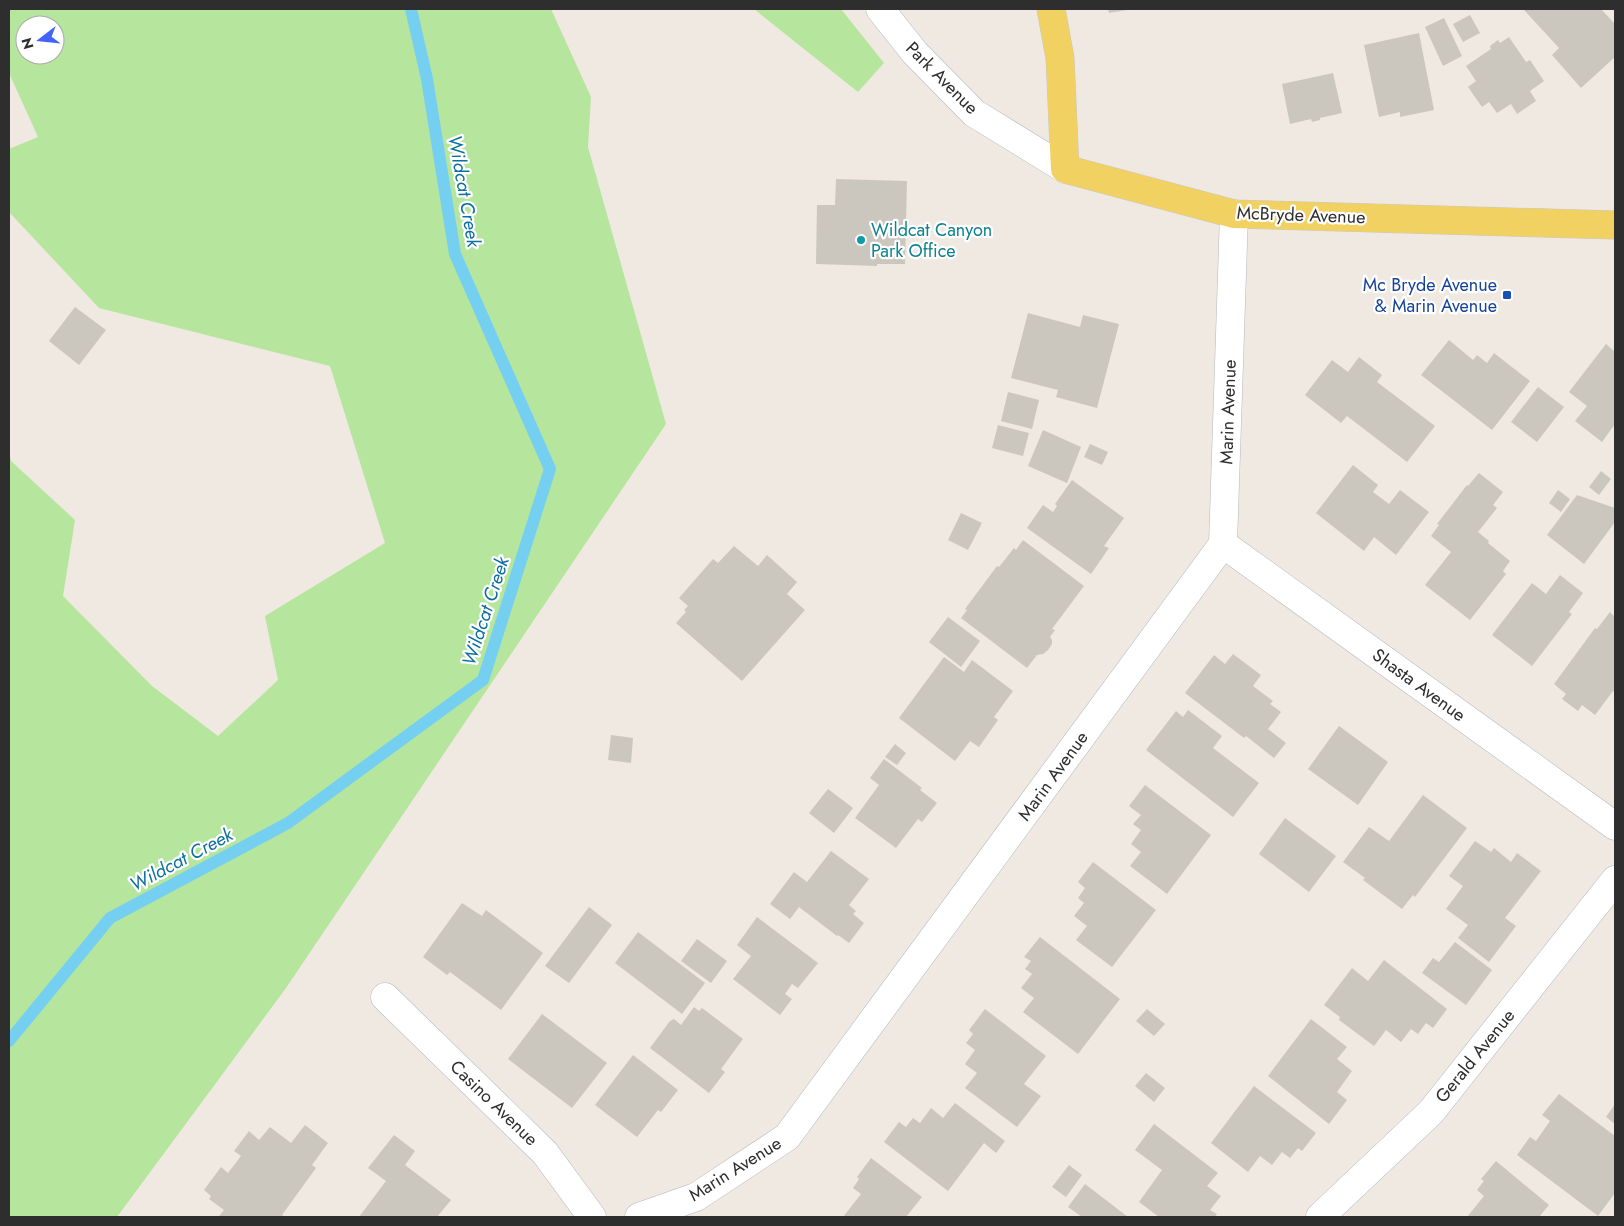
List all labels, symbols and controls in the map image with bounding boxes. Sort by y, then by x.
north arrow [15,15,65,65]
text: N [16,35,39,52]
street label: Park Avenue [900,36,984,120]
water label: Wildcat Creek [441,133,488,250]
street label: McBryde Avenue [1236,200,1366,230]
place label: Wildcat Canyon Park Office [871,217,992,264]
marker: Wildcat Canyon Park Office [855,234,867,246]
place label: Mc Bryde Avenue & Marin Avenue [1363,272,1497,319]
marker: Mc Bryde Avenue & Marin Avenue [1501,289,1513,301]
street label: Marin Avenue [1213,359,1243,465]
water label: Wildcat Creek [455,552,516,669]
street label: Shasta Avenue [1367,642,1471,728]
street label: Marin Avenue [1012,726,1094,826]
water label: Wildcat Creek [125,821,238,898]
street label: Gerald Avenue [1429,1004,1521,1108]
street label: Casino Avenue [444,1054,544,1152]
street label: Marin Avenue [684,1130,786,1208]

